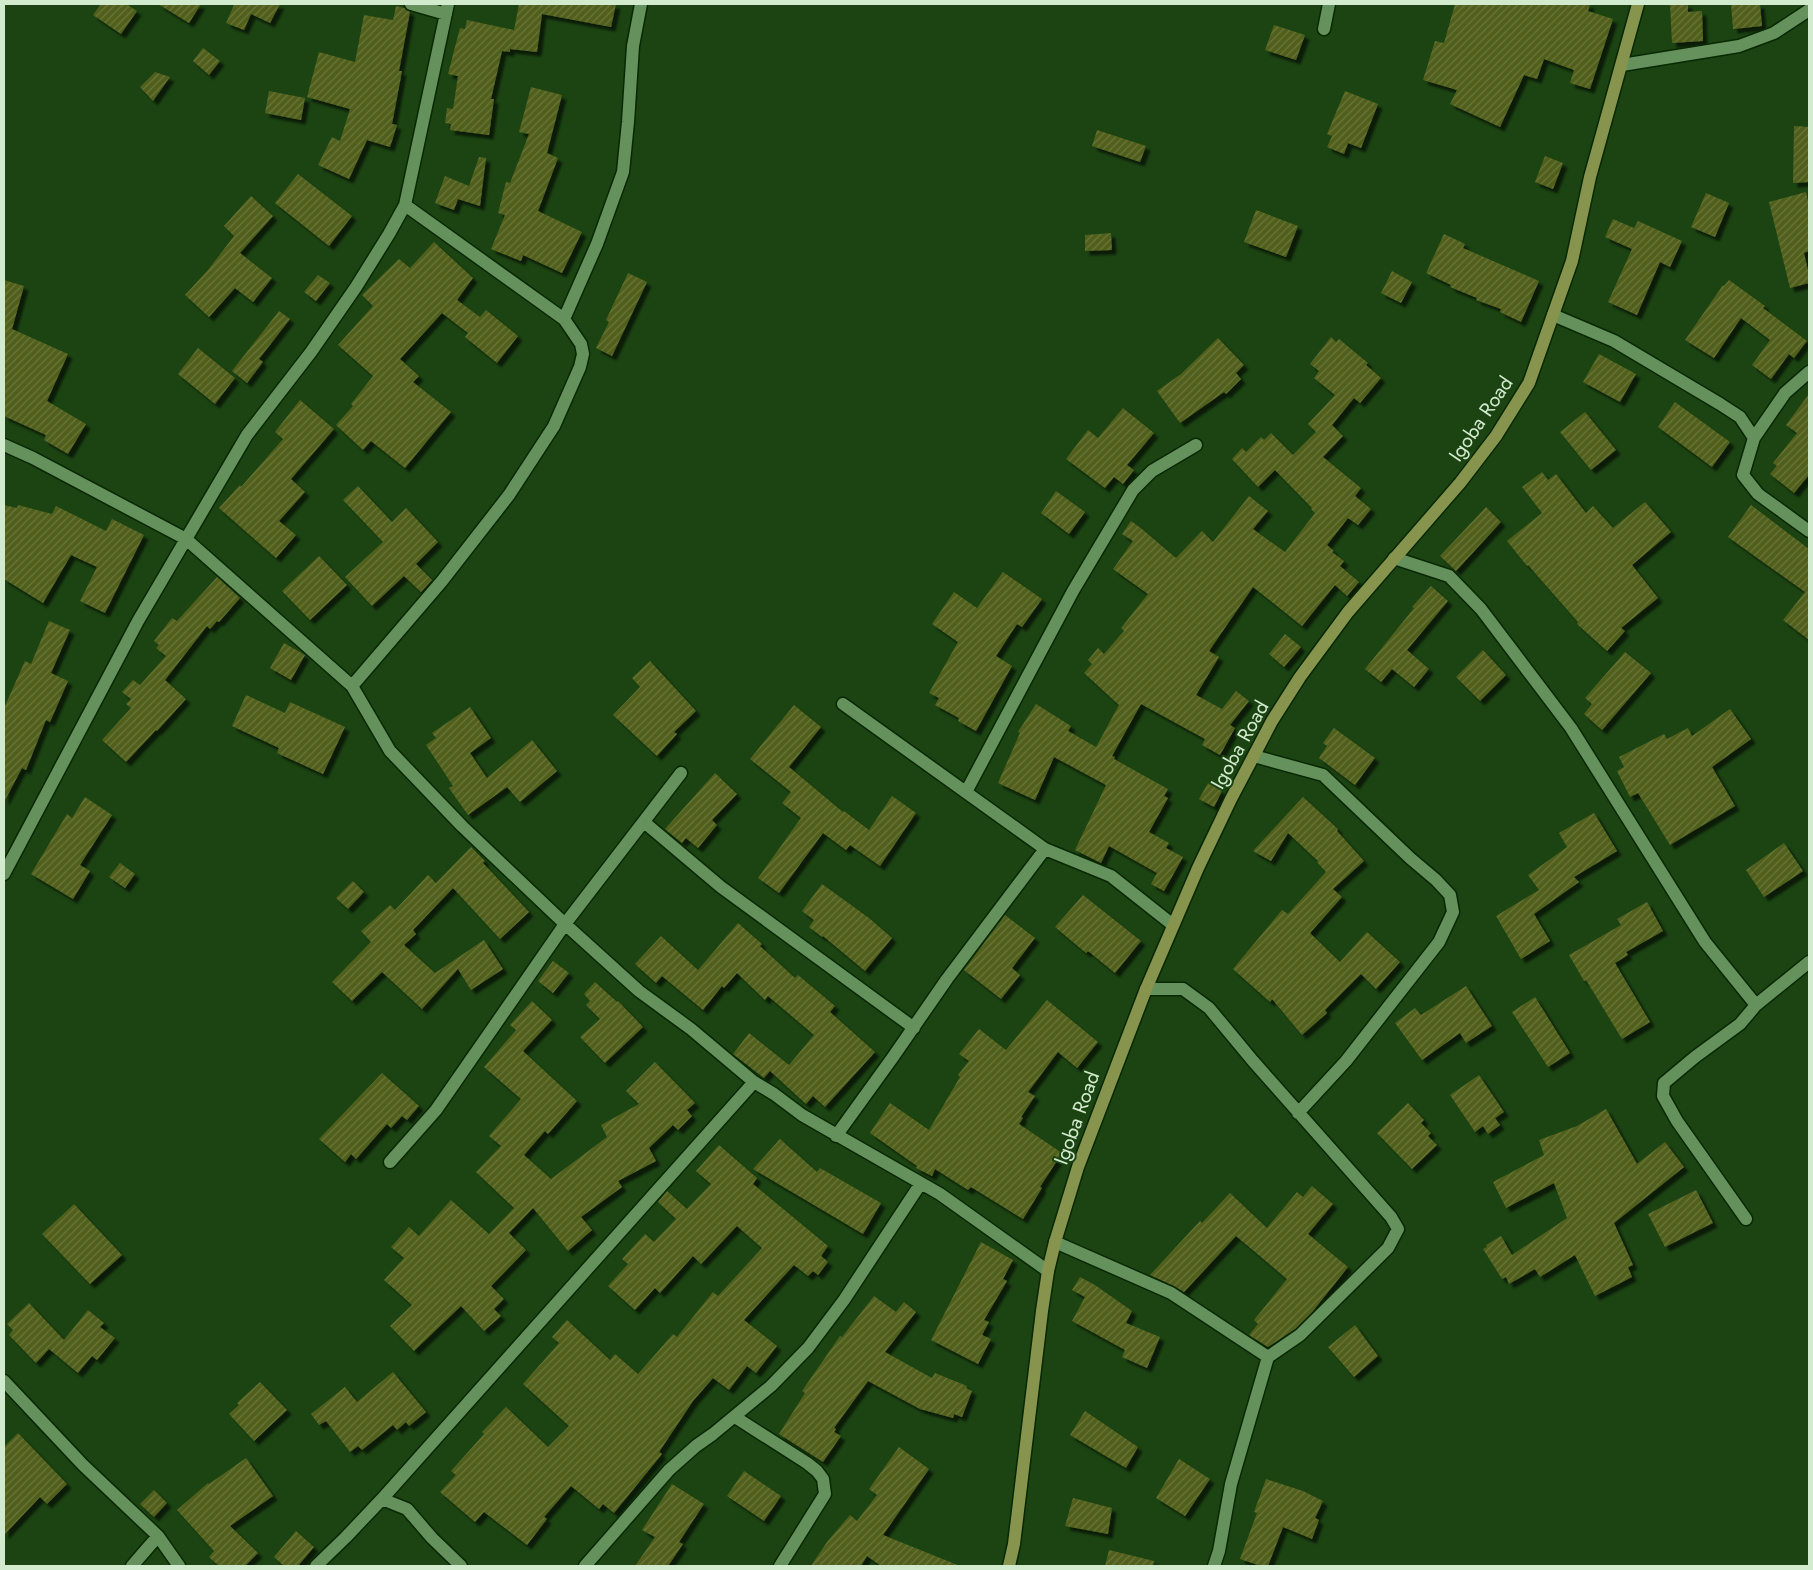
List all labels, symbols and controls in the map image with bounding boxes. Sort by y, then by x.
street label: Igoba Road [1442,371,1520,467]
street label: Igoba Road [1204,695,1276,795]
street label: Igoba Road [1047,1067,1107,1169]

